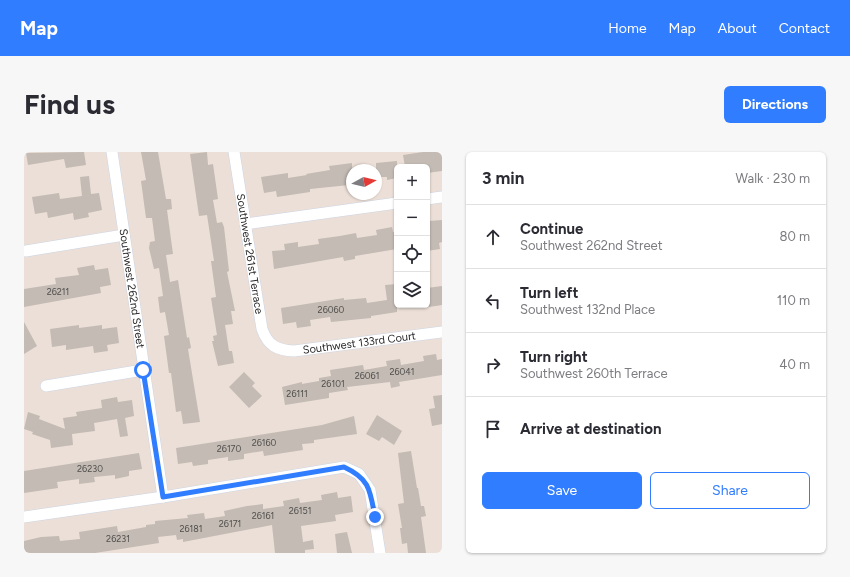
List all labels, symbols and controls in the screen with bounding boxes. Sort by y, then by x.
text: Map [20,17,58,40]
text: Home [608,20,647,37]
text: Map [669,20,696,37]
text: About [718,20,757,37]
text: Contact [779,20,830,37]
button: Directions [724,86,826,123]
text: Find us [24,87,115,121]
north arrow [346,164,382,200]
map controls [394,164,430,308]
button: + [394,164,430,200]
text: 3 min [482,168,524,188]
text: Walk · 230 m [736,171,810,186]
street label: Southwest 261st Terrace [234,193,266,315]
button: − [394,200,430,236]
text: Continue [520,220,583,238]
icon: ahead [482,226,504,248]
street label: Southwest 262nd Street [116,228,147,349]
text: 80 m [779,229,810,244]
button: locate [394,236,430,272]
text: Southwest 262nd Street [520,238,663,253]
button: layers [394,272,430,308]
text: Turn left [520,284,578,302]
house number: 26211 [47,286,69,297]
icon: left [482,290,504,312]
text: 110 m [777,293,810,308]
text: Southwest 132nd Place [520,302,655,317]
house number: 26060 [318,304,345,315]
street label: Southwest 133rd Court [302,329,417,357]
text: Turn right [520,348,588,366]
icon: right [482,354,504,376]
text: 40 m [779,357,810,372]
route start [134,361,152,379]
house number: 26041 [389,366,415,377]
text: Southwest 260th Terrace [520,366,668,381]
house number: 26061 [355,370,379,381]
house number: 26101 [321,378,345,389]
house number: 26111 [286,388,308,399]
icon: arrive [482,418,504,440]
text: Arrive at destination [520,420,661,438]
house number: 26160 [252,437,277,448]
house number: 26170 [217,443,241,454]
house number: 26230 [77,463,103,474]
button: Save [482,472,642,509]
button: Share [650,472,810,509]
house number: 26151 [289,505,311,516]
route end [366,508,384,526]
house number: 26161 [252,510,274,521]
house number: 26171 [219,518,241,529]
house number: 26181 [179,523,203,534]
house number: 26231 [106,533,130,544]

